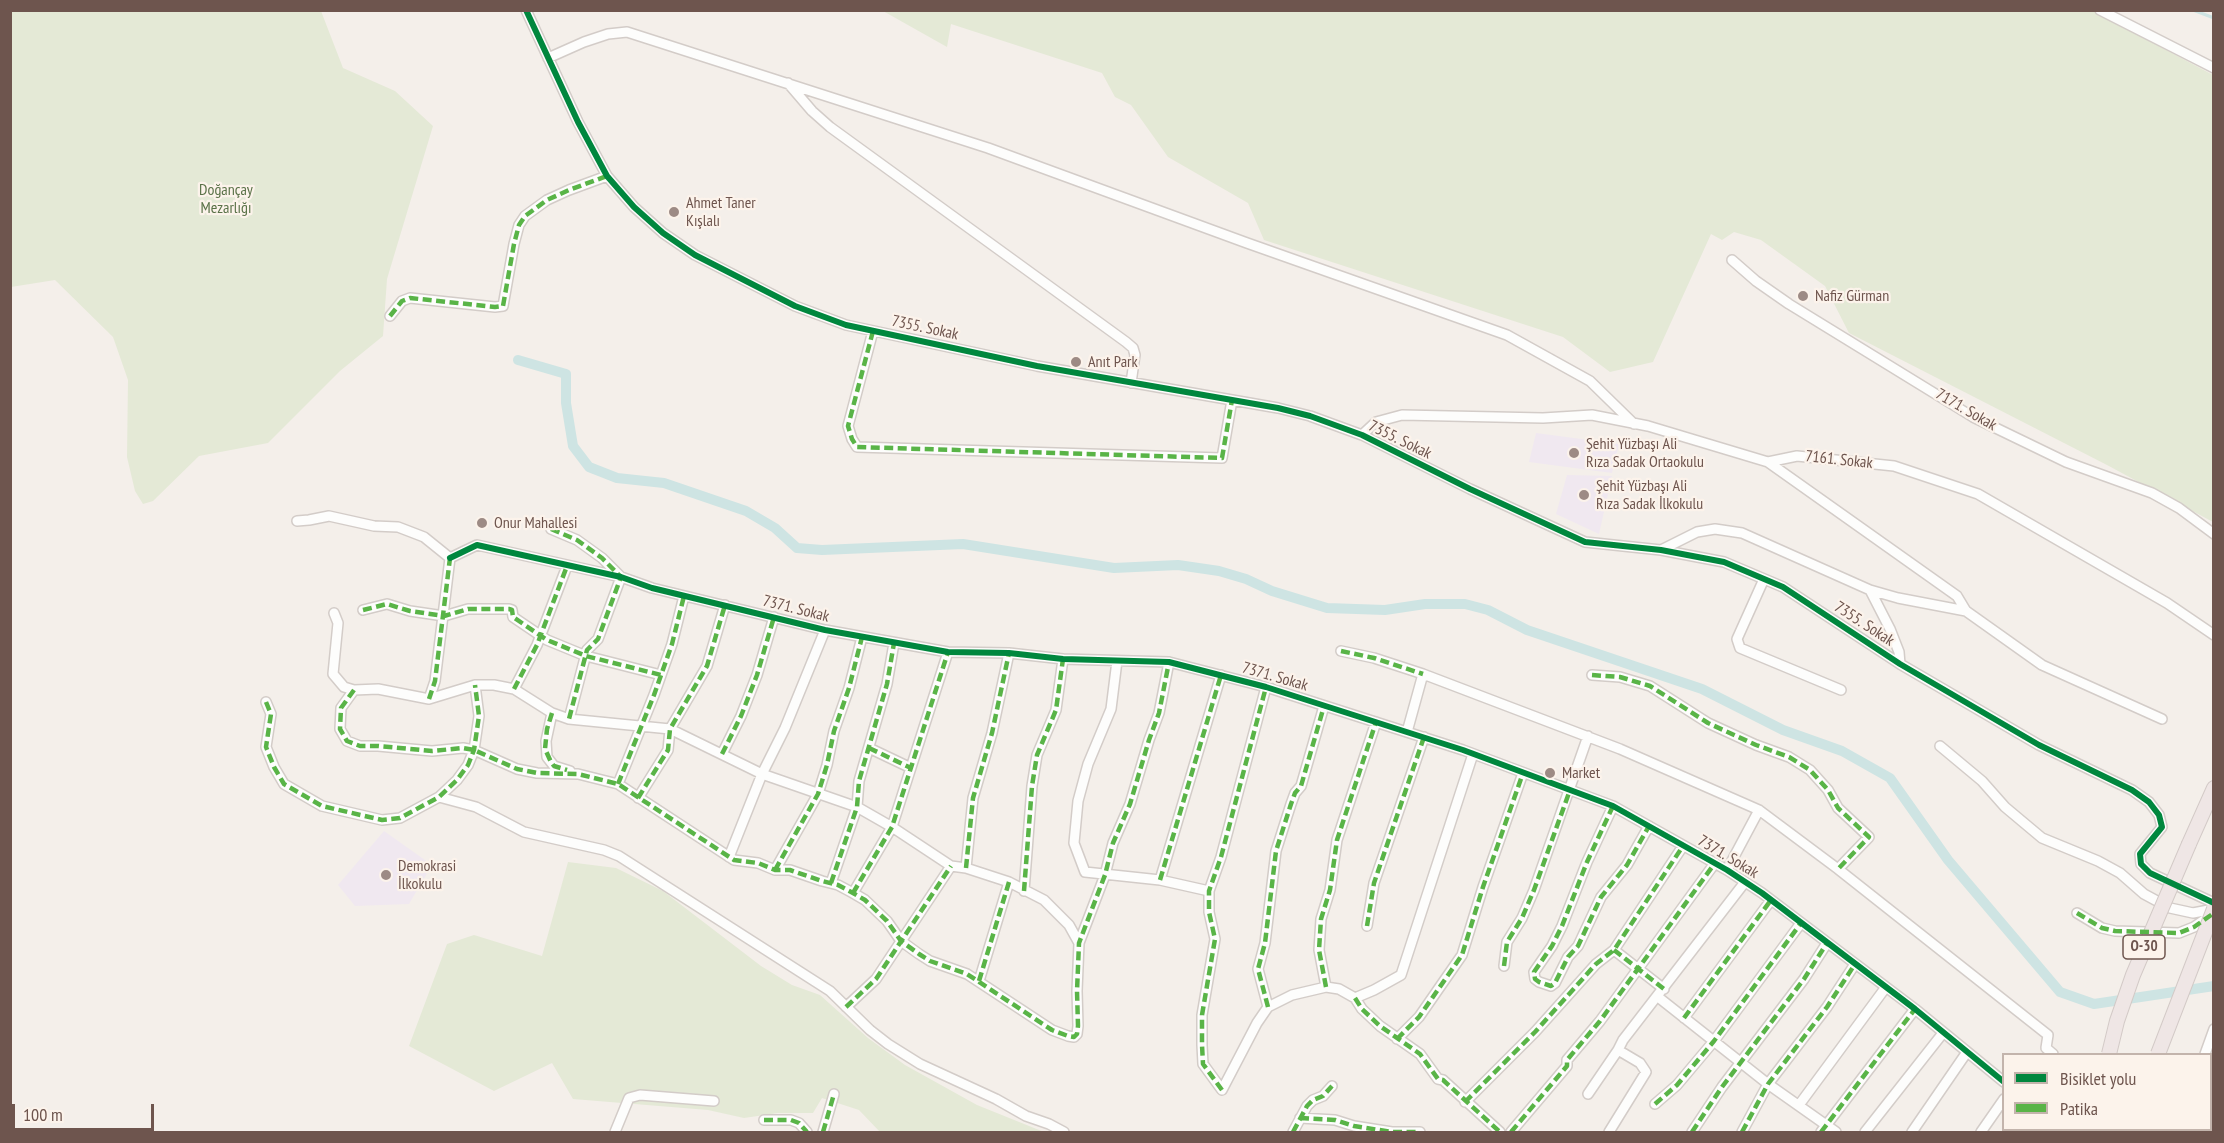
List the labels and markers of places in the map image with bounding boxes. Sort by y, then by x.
place label: Ahmet Taner Kışlalı [686,193,756,231]
marker: Ahmet Taner Kışlalı [667,205,681,219]
place label: Nafiz Gürman [1815,286,1889,306]
marker: Nafiz Gürman [1796,289,1810,303]
place label: Anıt Park [1088,352,1138,372]
marker: Anıt Park [1069,355,1083,369]
place label: Şehit Yüzbaşı Ali Rıza Sadak Ortaokulu [1586,434,1704,472]
marker: Şehit Yüzbaşı Ali Rıza Sadak Ortaokulu [1567,446,1581,460]
place label: Şehit Yüzbaşı Ali Rıza Sadak İlkokulu [1596,476,1703,514]
marker: Şehit Yüzbaşı Ali Rıza Sadak İlkokulu [1577,488,1591,502]
place label: Onur Mahallesi [494,513,578,533]
marker: Onur Mahallesi [475,516,489,530]
place label: Market [1562,763,1600,783]
marker: Market [1543,766,1557,780]
place label: Demokrasi İlkokulu [398,856,456,894]
marker: Demokrasi İlkokulu [379,868,393,882]

